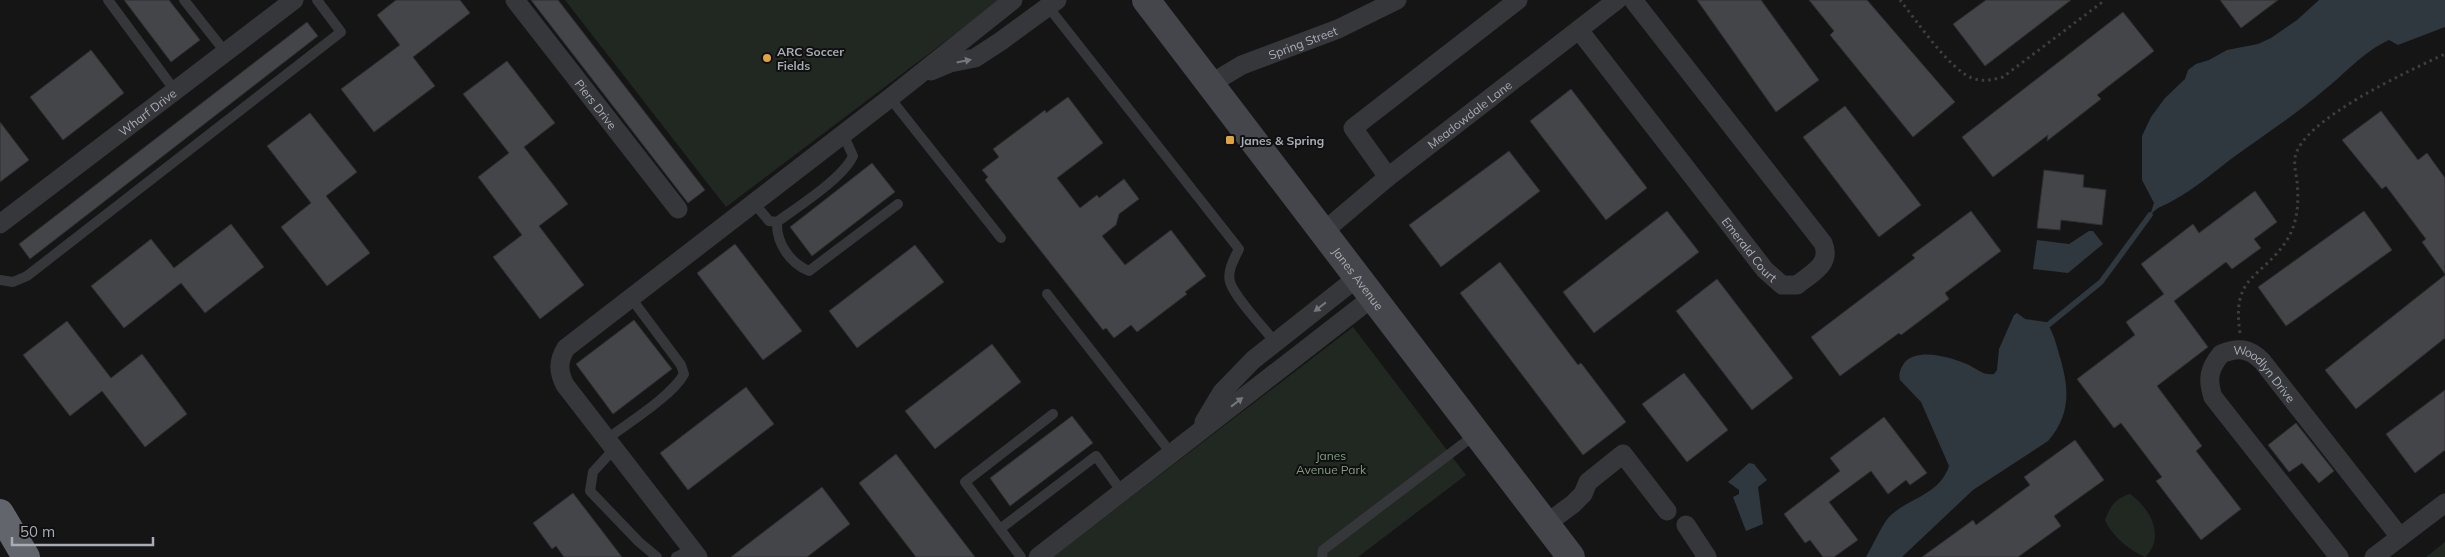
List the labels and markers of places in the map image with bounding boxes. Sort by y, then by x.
place label: ARC Soccer Fields [777,44,844,73]
marker: ARC Soccer Fields [761,52,773,64]
place label: Janes & Spring [1240,133,1324,148]
marker: Janes & Spring [1224,134,1236,146]

